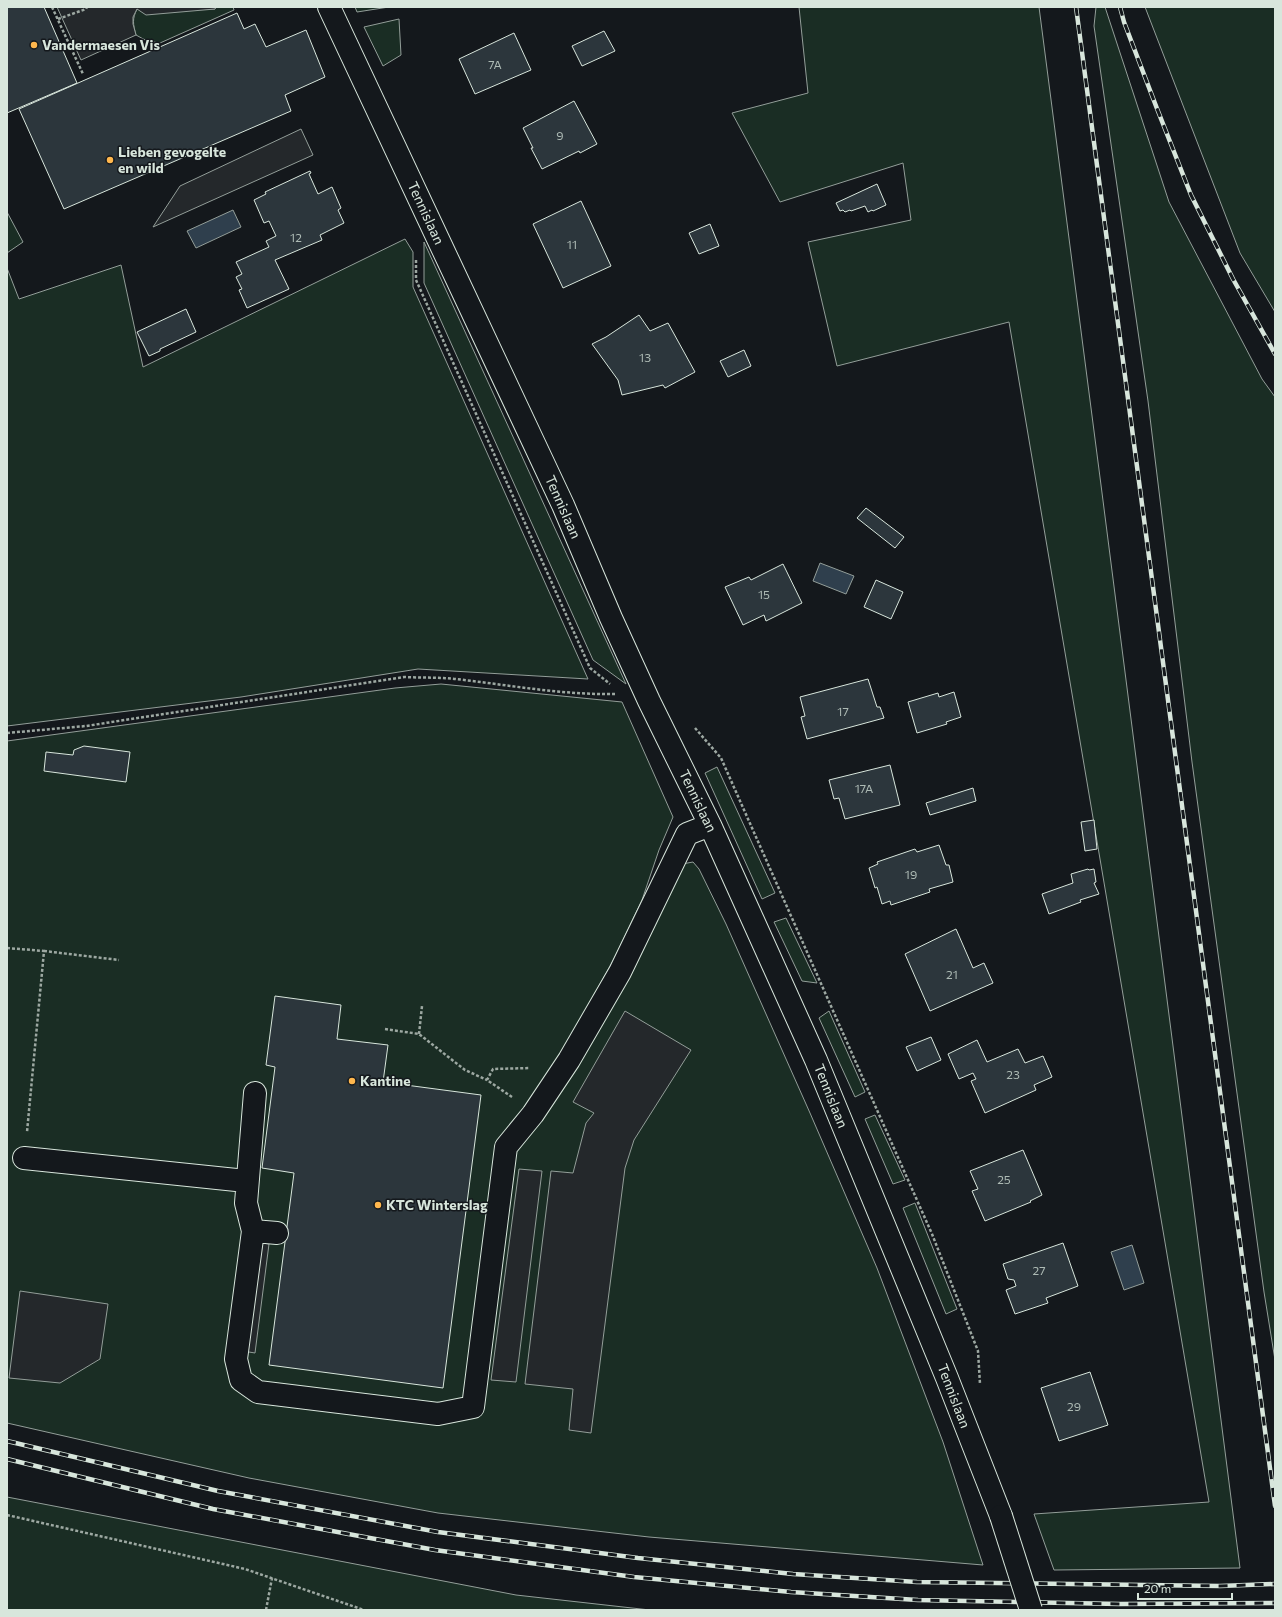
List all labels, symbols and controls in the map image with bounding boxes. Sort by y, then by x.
place label: Vandermaesen Vis [42,36,160,53]
marker: Vandermaesen Vis [29,40,39,50]
house number: 7A [488,57,502,71]
house number: 9 [556,128,564,142]
place label: Lieben gevogelte en wild [118,143,226,176]
marker: Lieben gevogelte en wild [105,155,115,165]
street label: Tennislaan [404,179,448,247]
house number: 12 [290,230,302,244]
house number: 11 [567,237,577,251]
house number: 13 [639,350,651,364]
street label: Tennislaan [542,473,585,541]
house number: 15 [758,587,770,601]
house number: 17 [837,704,849,718]
street label: Tennislaan [676,767,721,835]
house number: 17A [855,781,873,795]
house number: 19 [905,867,917,881]
house number: 21 [946,967,958,981]
street label: Tennislaan [811,1061,852,1130]
house number: 23 [1006,1067,1020,1081]
place label: Kantine [360,1072,411,1089]
marker: Kantine [347,1076,357,1086]
house number: 25 [997,1172,1011,1186]
place label: KTC Winterslag [386,1196,488,1213]
marker: KTC Winterslag [373,1200,383,1210]
house number: 27 [1033,1263,1045,1277]
street label: Tennislaan [934,1361,974,1430]
house number: 29 [1067,1399,1081,1413]
scale bar [1138,1575,1232,1601]
text: 20 m [1144,1581,1171,1595]

